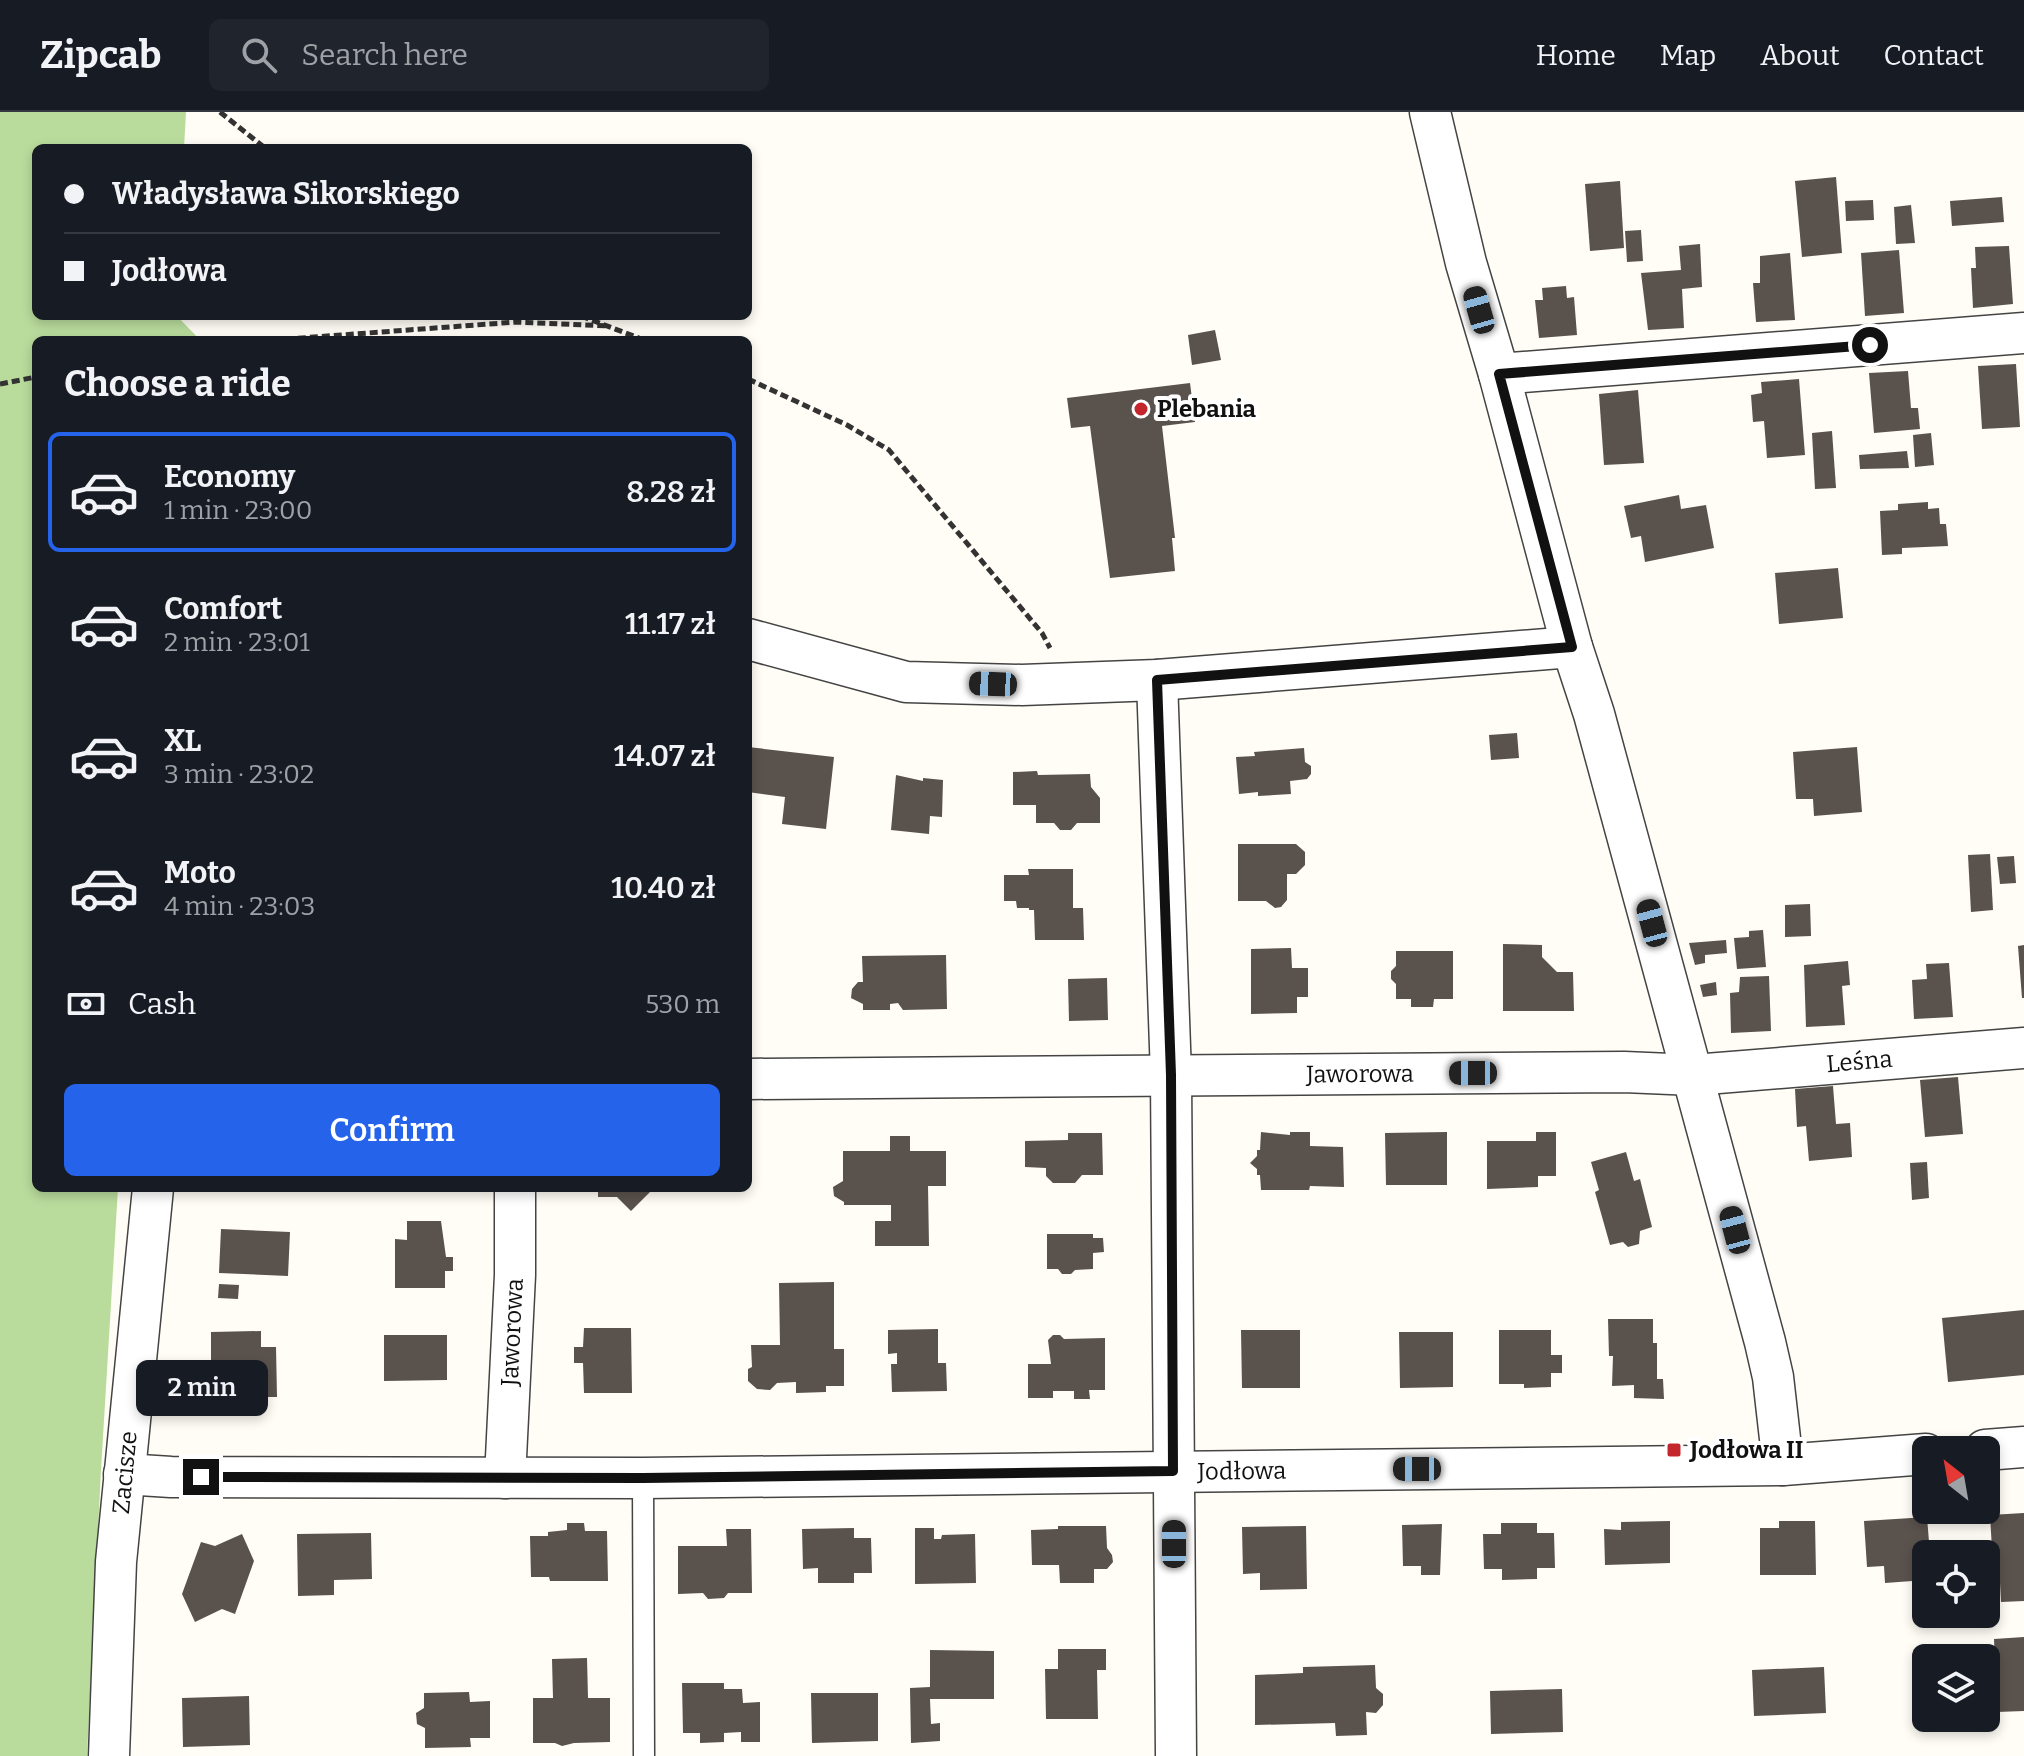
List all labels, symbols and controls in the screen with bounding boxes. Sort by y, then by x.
search box [209,19,769,91]
text: Zipcab [40,32,161,78]
icon: search [237,33,281,77]
text: Search here [301,37,468,73]
text: Home [1536,39,1616,72]
text: Map [1660,39,1716,72]
text: About [1760,39,1840,72]
text: Contact [1884,39,1984,72]
text: Władysława Sikorskiego [112,176,460,212]
text: Jodłowa [112,253,227,289]
car [1461,284,1497,336]
route start [1852,327,1888,363]
text: Choose a ride [64,362,291,406]
place label: Plebania [1157,395,1257,423]
marker: Plebania [1132,400,1150,418]
icon: car [68,456,140,528]
text: Economy [164,459,295,495]
text: 8.28 zł [626,474,716,510]
text: 1 min · 23:00 [164,495,312,526]
icon: car [68,588,140,660]
text: Comfort [164,591,282,627]
text: 11.17 zł [625,606,716,642]
text: 2 min · 23:01 [164,627,310,658]
car [969,671,1017,697]
icon: car [68,720,140,792]
text: XL [164,723,201,759]
text: 14.07 zł [614,738,716,774]
text: 3 min · 23:02 [164,759,314,790]
icon: car [68,852,140,924]
text: Moto [164,855,236,891]
text: 10.40 zł [611,870,716,906]
text: 4 min · 23:03 [164,891,315,922]
car [1634,897,1670,949]
icon: cash [64,982,108,1026]
text: Cash [128,986,196,1022]
text: 530 m [645,989,720,1020]
street label: Leśna [1825,1045,1893,1078]
street label: Jaworowa [1305,1060,1414,1089]
car [1449,1061,1497,1085]
button: Confirm [64,1084,720,1176]
car [1717,1204,1753,1256]
street label: Jaworowa [495,1278,529,1388]
callout: 2 min [135,1361,267,1417]
text: 2 min [168,1372,236,1403]
street label: Zacisze [107,1430,143,1515]
place label: Jodłowa II [1688,1436,1803,1464]
north arrow [1912,1436,2000,1524]
map controls [1912,1436,2000,1732]
marker: Jodłowa II [1665,1441,1683,1459]
street label: Jodłowa [1196,1457,1286,1486]
car [1393,1457,1441,1481]
route end [183,1459,219,1495]
car [1162,1520,1186,1568]
button: locate [1912,1540,2000,1628]
button: layers [1912,1644,2000,1732]

